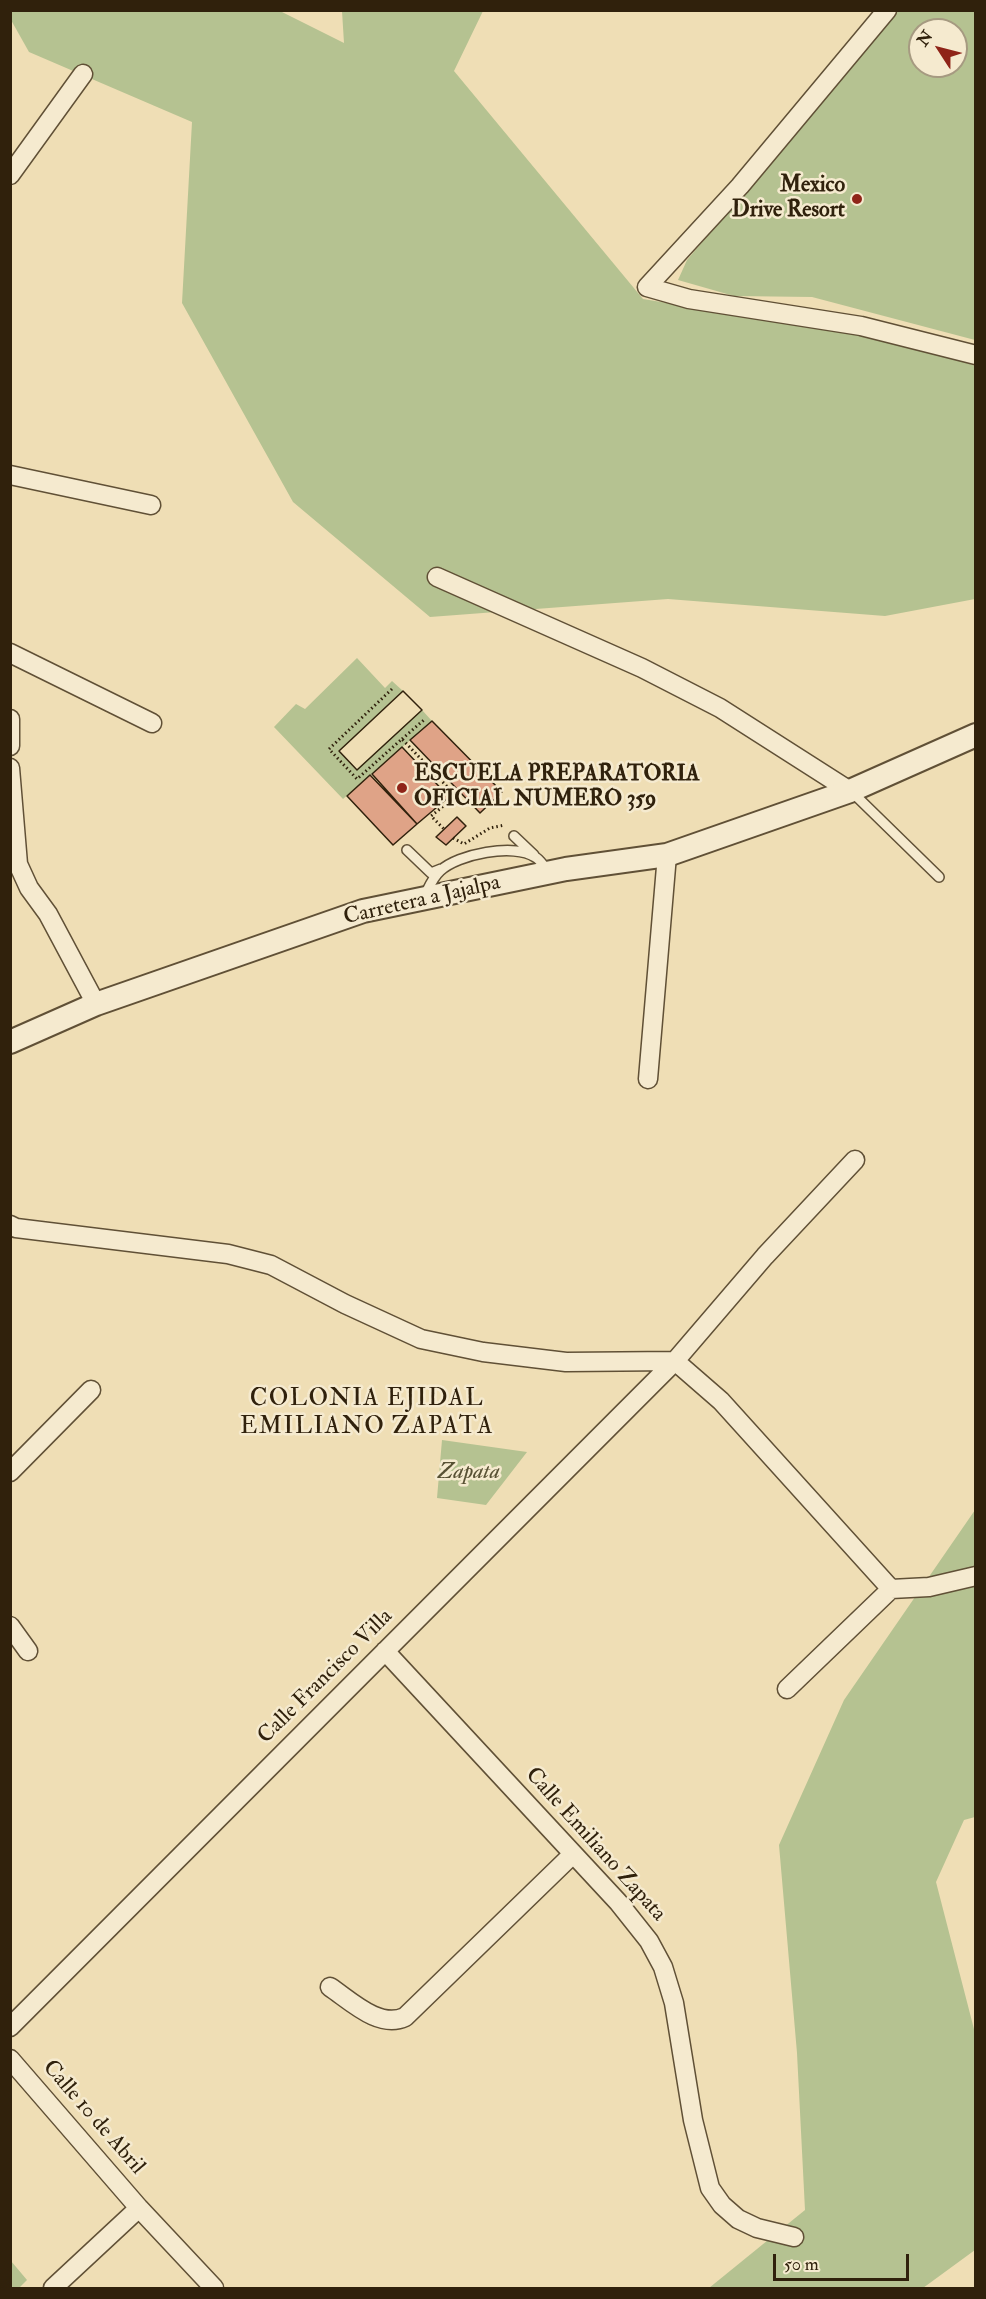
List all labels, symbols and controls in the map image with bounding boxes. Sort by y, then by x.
north arrow [908,18,968,78]
text: N [913,27,937,50]
place label: Mexico Drive Resort [732,173,845,224]
marker: Mexico Drive Resort [850,192,864,206]
place label: ESCUELA PREPARATORIA OFICIAL NUMERO 359 [414,762,700,813]
marker: ESCUELA PREPARATORIA OFICIAL NUMERO 359 [395,781,409,795]
street label: Carretera a Jajalpa [341,870,503,932]
district label: COLONIA EJIDAL EMILIANO ZAPATA [240,1386,494,1442]
park label: Zapata [438,1460,500,1486]
street label: Calle Francisco Villa [253,1604,399,1750]
street label: Calle Emiliano Zapata [519,1763,671,1927]
street label: Calle 10 de Abril [36,2055,150,2181]
scale bar [776,2242,912,2280]
text: 50 m [784,2253,819,2276]

